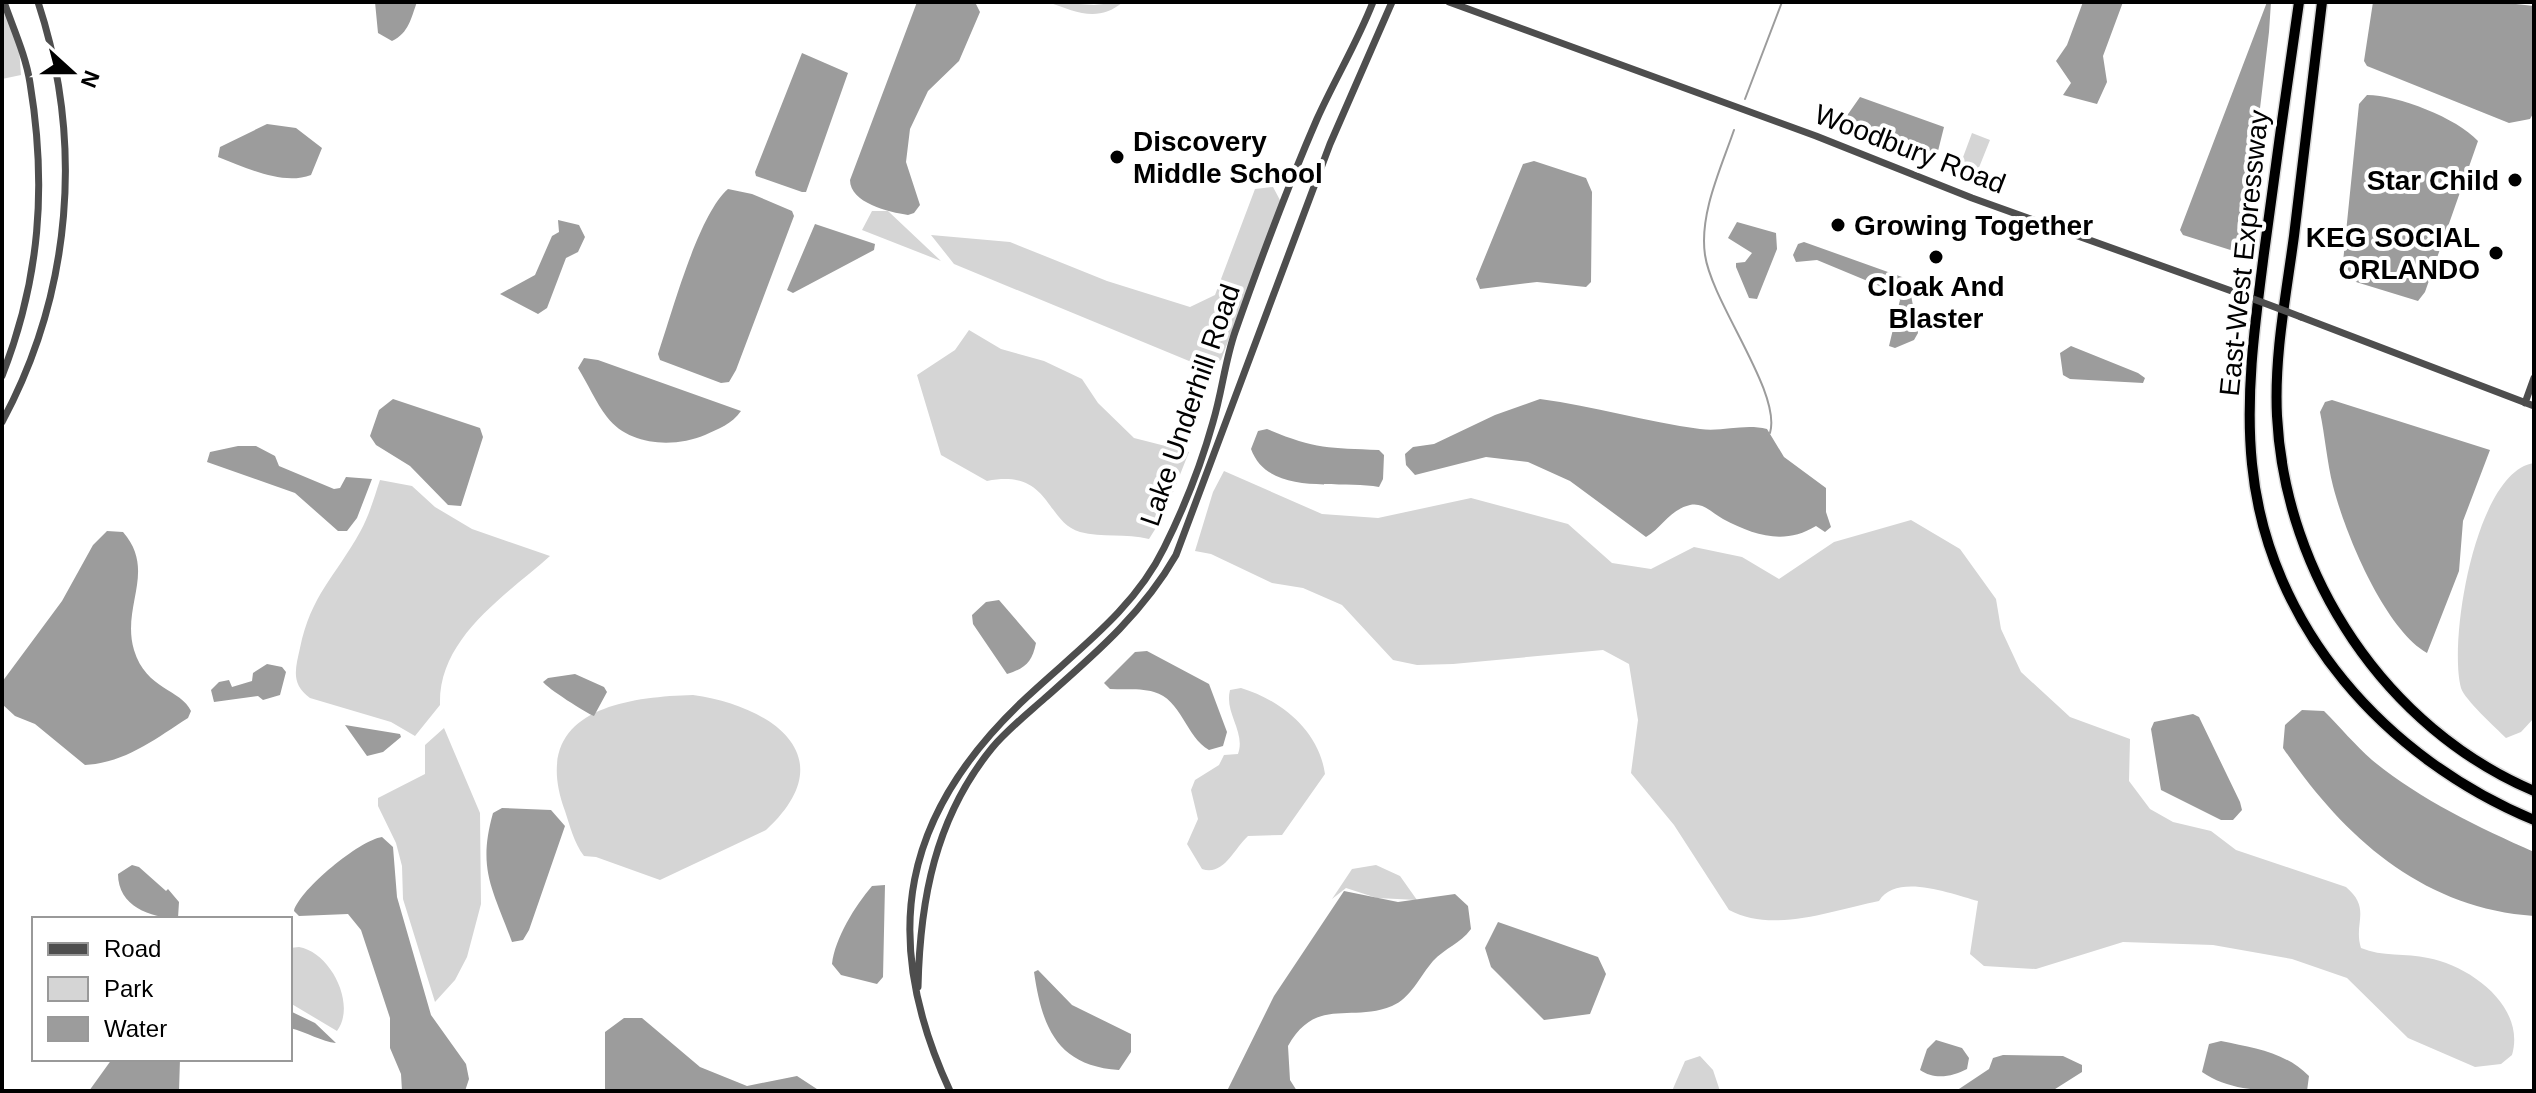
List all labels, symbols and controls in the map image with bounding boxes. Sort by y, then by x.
north arrow [32,32,112,112]
text: N [76,67,105,91]
street label: Woodbury Road [1810,98,2010,200]
street label: East-West Expressway [2214,108,2274,398]
place label: Discovery Middle School [1133,126,1323,189]
marker: Discovery Middle School [1108,148,1126,166]
place label: Star Child [2367,165,2499,196]
marker: Star Child [2506,171,2524,189]
place label: Growing Together [1854,210,2093,241]
marker: Growing Together [1829,216,1847,234]
place label: KEG SOCIAL ORLANDO [2306,222,2480,285]
marker: KEG SOCIAL ORLANDO [2487,244,2505,262]
marker: Cloak And Blaster [1927,248,1945,266]
place label: Cloak And Blaster [1867,271,2005,334]
street label: Lake Underhill Road [1134,280,1246,530]
legend [32,917,292,1061]
text: Road [104,935,161,962]
text: Park [104,975,154,1002]
text: Water [104,1015,167,1042]

